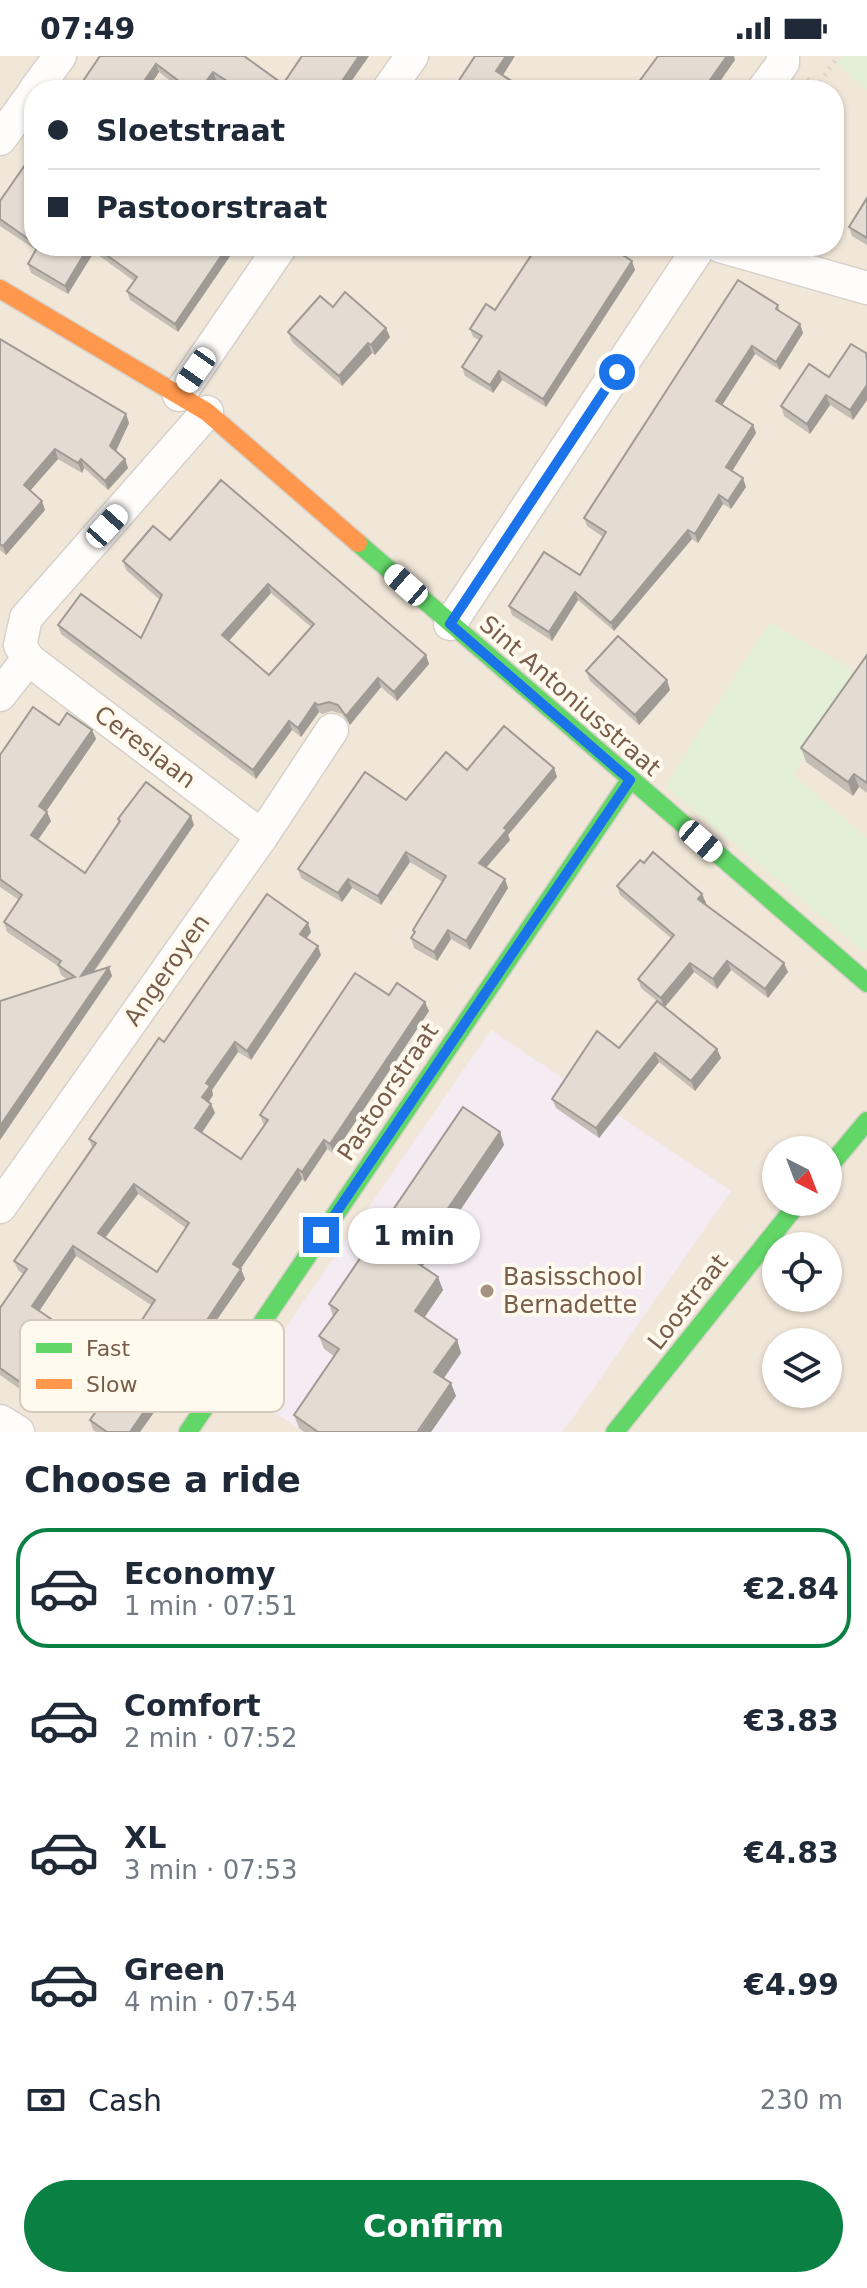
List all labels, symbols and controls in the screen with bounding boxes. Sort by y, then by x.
text: 07:49 [40,11,136,46]
text: Sloetstraat [96,113,285,148]
text: Pastoorstraat [96,190,327,225]
car [172,343,220,397]
route start [599,354,635,390]
car [82,500,132,552]
car [380,560,432,610]
street label: Sint Antoniusstraat [474,610,666,782]
street label: Cereslaan [89,700,201,794]
car [675,816,727,866]
street label: Angeroyen [118,909,216,1031]
street label: Pastoorstraat [332,1018,444,1166]
north arrow [762,1136,842,1216]
map controls [762,1136,842,1408]
callout: 1 min [349,1207,481,1263]
route end [303,1217,339,1253]
text: 1 min [373,1221,455,1251]
button: locate [762,1232,842,1312]
street label: Loostraat [642,1249,734,1355]
place label: Basisschool Bernadette [503,1263,643,1319]
marker: Basisschool Bernadette [478,1282,496,1300]
legend [20,1320,284,1412]
button: layers [762,1328,842,1408]
text: Fast [86,1336,131,1361]
text: Slow [86,1372,138,1397]
text: Choose a ride [24,1459,301,1500]
icon: car [28,1552,100,1624]
text: Economy [124,1556,276,1591]
text: €2.84 [744,1571,839,1606]
text: 1 min · 07:51 [124,1591,298,1621]
icon: car [28,1684,100,1756]
text: Comfort [124,1688,261,1723]
text: €3.83 [744,1703,839,1738]
text: 2 min · 07:52 [124,1723,298,1753]
icon: car [28,1816,100,1888]
text: XL [124,1820,166,1855]
text: €4.83 [744,1835,839,1870]
text: 3 min · 07:53 [124,1855,298,1885]
icon: car [28,1948,100,2020]
text: Green [124,1952,225,1987]
text: €4.99 [744,1967,839,2002]
text: 4 min · 07:54 [124,1987,298,2017]
icon: cash [24,2078,68,2122]
text: Cash [88,2083,162,2118]
text: 230 m [760,2085,843,2115]
button: Confirm [24,2180,843,2272]

